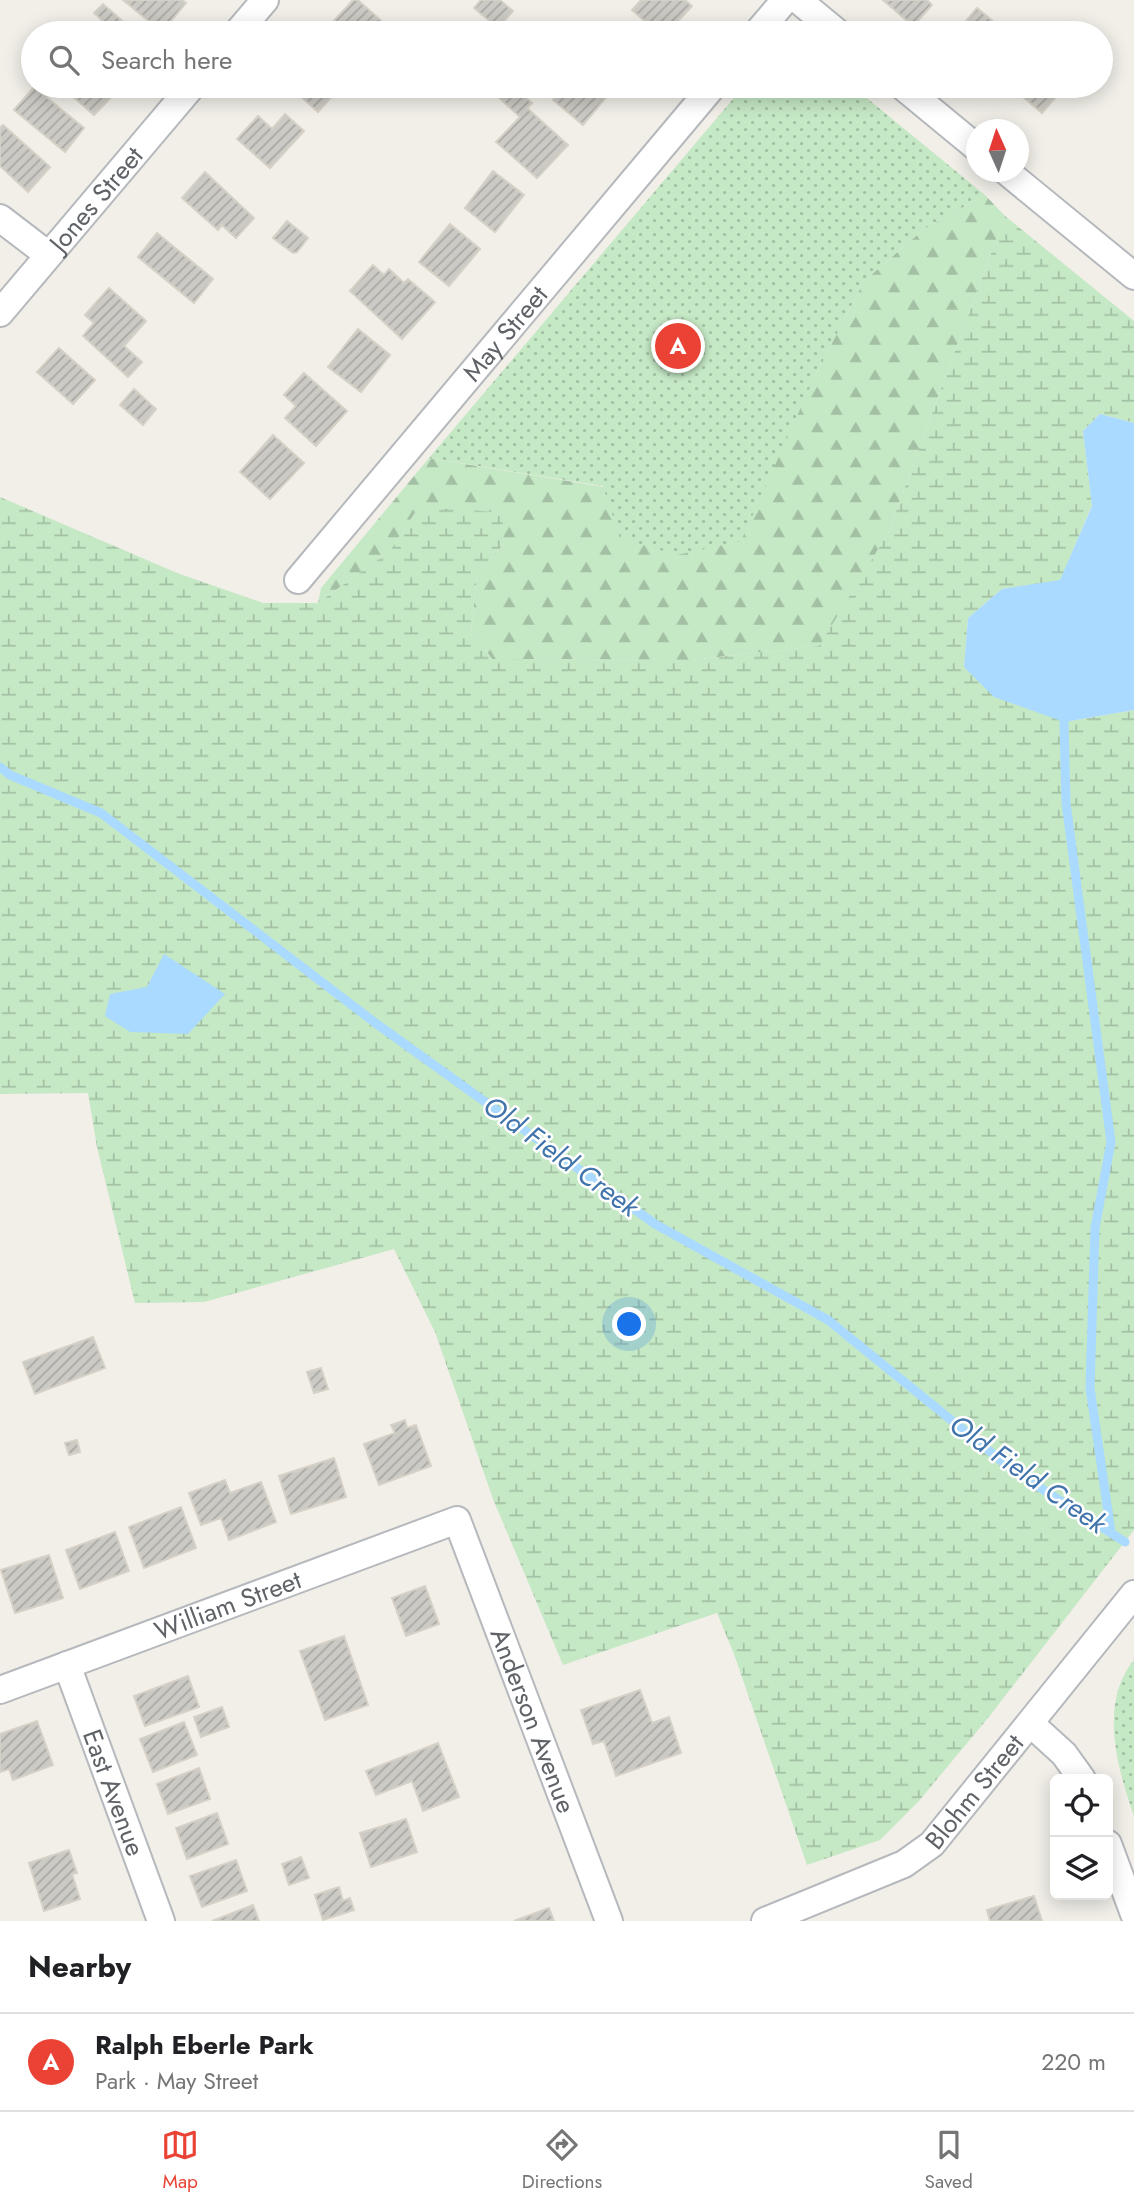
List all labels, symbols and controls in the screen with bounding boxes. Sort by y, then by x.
search box [21,21,1113,98]
icon: search [45,41,83,79]
text: Search here [101,41,233,79]
north arrow [966,119,1029,182]
street label: Jones Street [38,138,152,263]
street label: May Street [454,277,557,390]
pin: A [655,320,701,372]
water label: Old Field Creek [475,1085,648,1227]
your location [612,1307,646,1341]
water label: Old Field Creek [941,1404,1116,1544]
street label: William Street [149,1560,307,1650]
street label: Anderson Avenue [481,1623,585,1818]
street label: East Avenue [73,1724,155,1861]
street label: Blohm Street [916,1725,1033,1857]
map controls [1050,1774,1113,1900]
button: locate [1050,1774,1113,1837]
button: layers [1050,1837,1113,1900]
text: Nearby [28,1945,131,1988]
text: Ralph Eberle Park [95,2026,314,2064]
text: A [43,2045,59,2079]
text: 220 m [1041,2045,1106,2079]
text: Park · May Street [95,2064,258,2098]
tab: Map [161,2126,199,2195]
tab: Directions [522,2126,602,2195]
tab: Saved [925,2126,973,2195]

